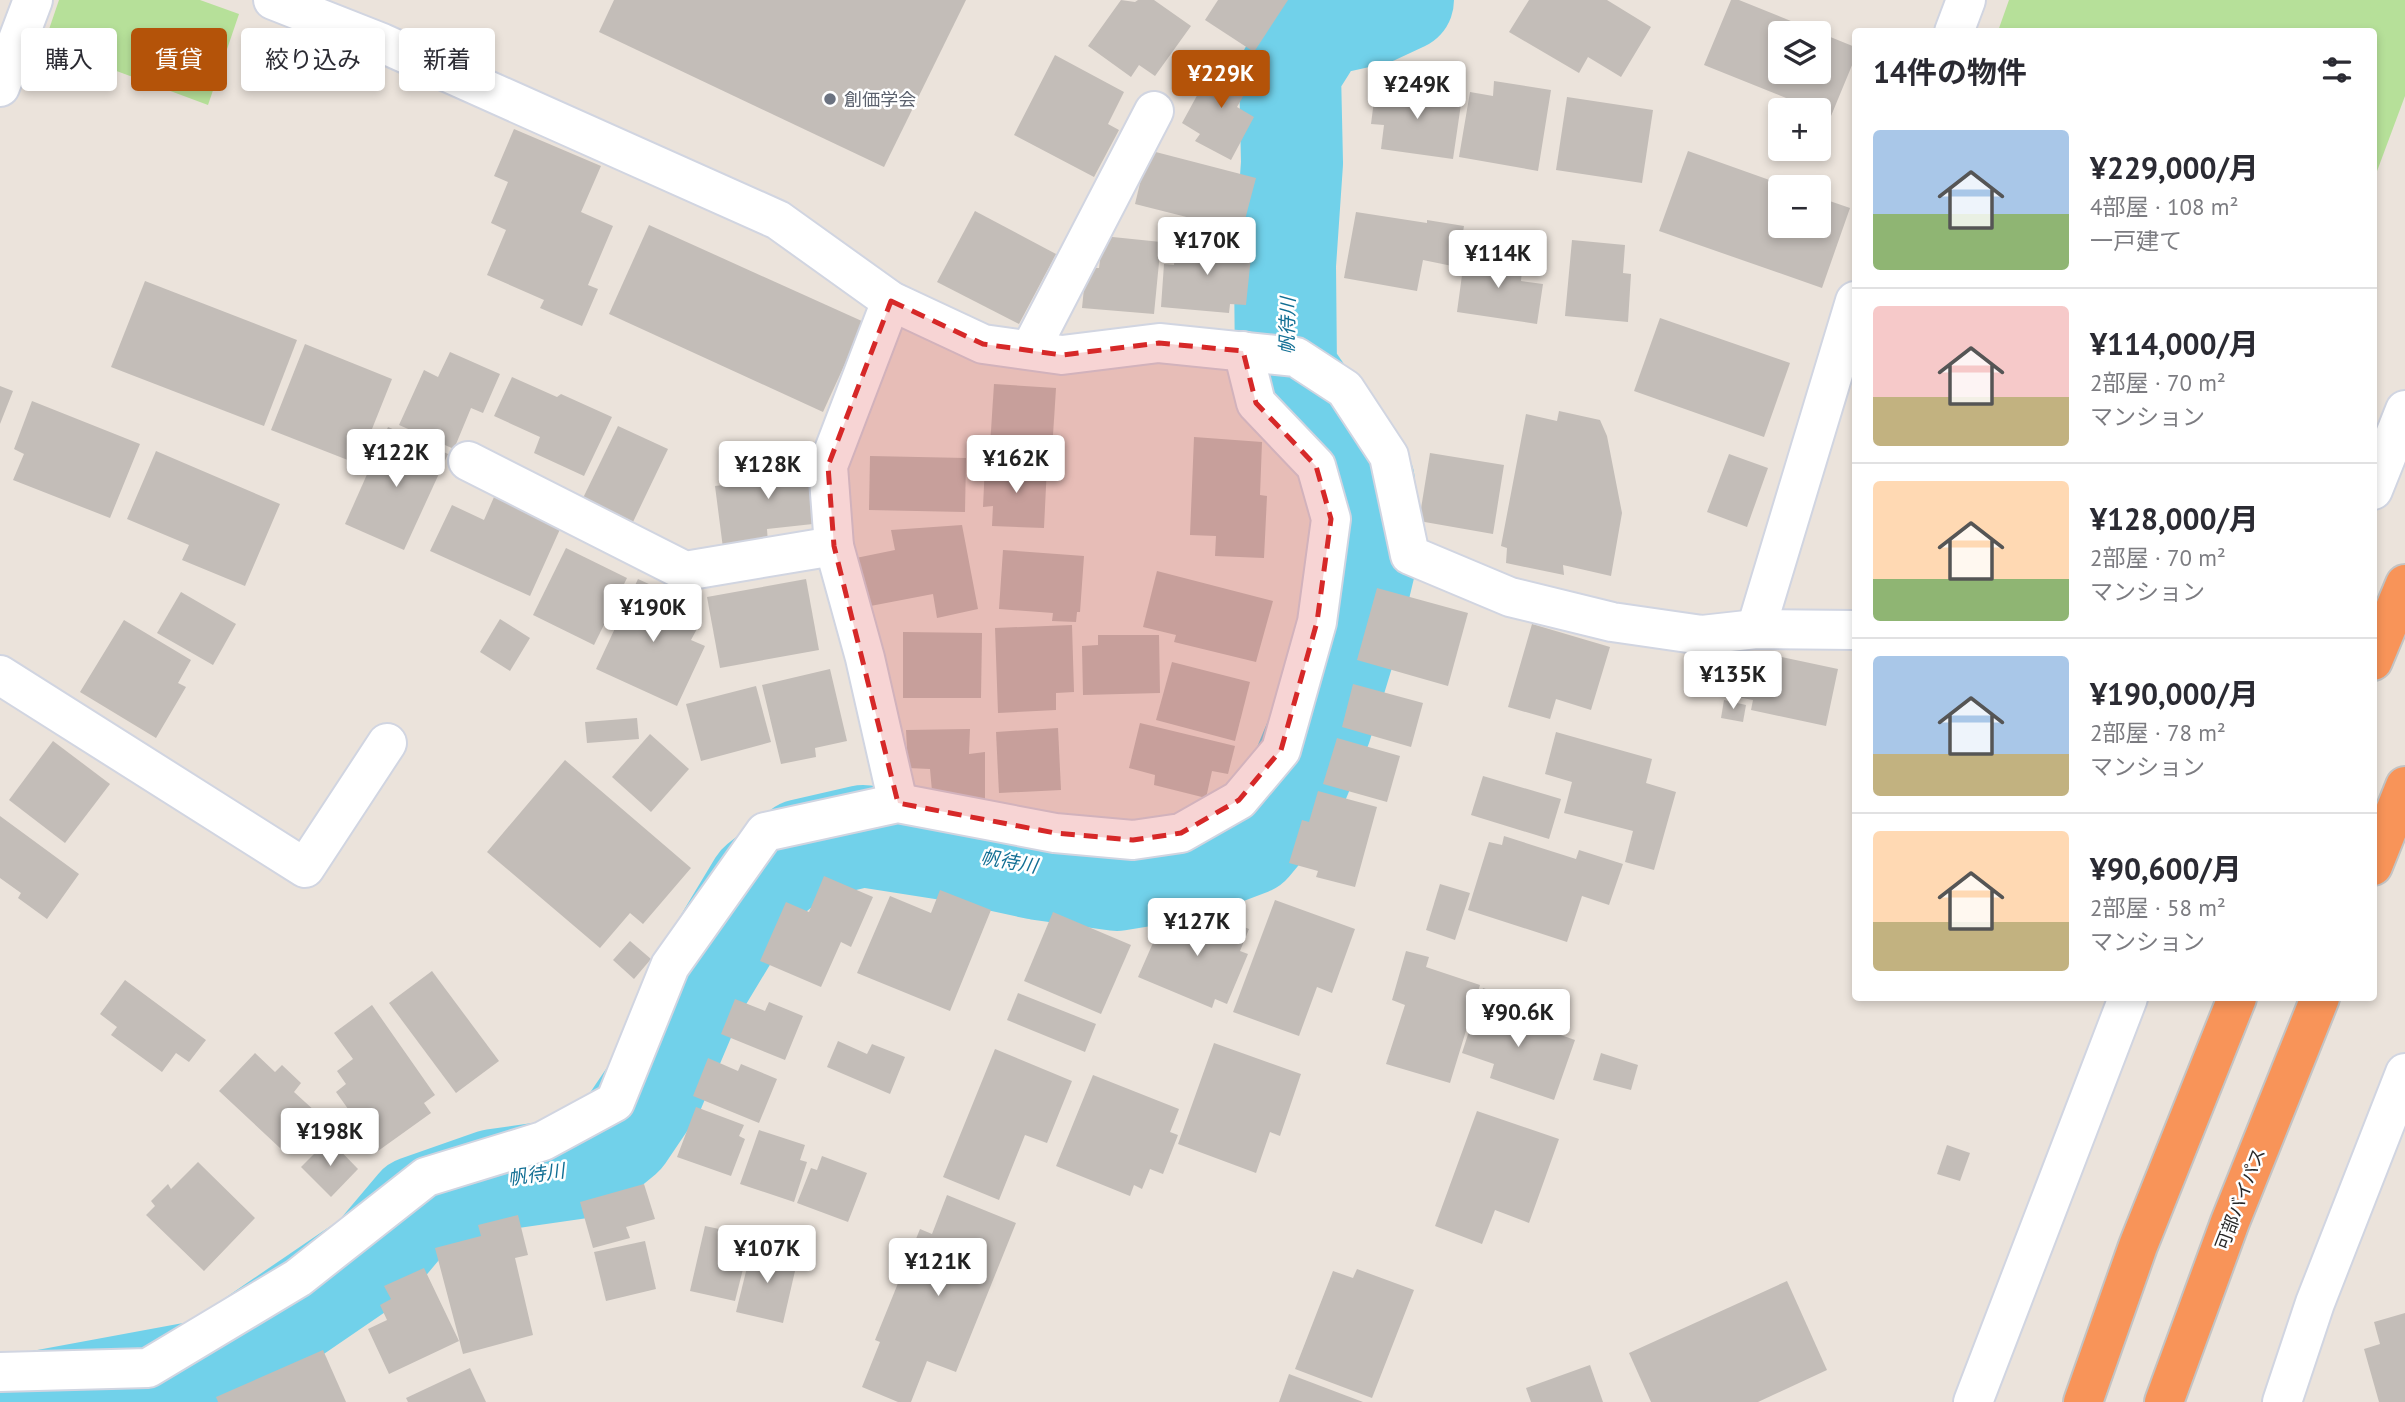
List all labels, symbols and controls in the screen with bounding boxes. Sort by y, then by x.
map controls [1768,21,1831,238]
button: layers [1768,21,1831,84]
chip: 購入 [21,28,117,91]
chip: 賃貸 [131,28,227,91]
chip: 絞り込み [241,28,385,91]
chip: 新着 [399,28,495,91]
pin: ¥229K [1172,50,1270,110]
icon: filters [2318,51,2356,89]
text: 14件の物件 [1873,52,2027,91]
text: ¥229K [1188,58,1254,87]
pin: ¥249K [1368,61,1466,121]
text: ¥249K [1384,69,1450,98]
place label: 創価学会 [844,88,916,111]
marker: 創価学会 [822,91,838,107]
button: + [1768,98,1831,161]
text: ¥229,000/月 [2090,148,2259,187]
icon: home [1929,158,2013,242]
button: − [1768,175,1831,238]
text: 4部屋 · 108 m² [2090,192,2238,221]
pin: ¥170K [1158,218,1256,277]
text: ¥170K [1174,225,1240,254]
text: 一戸建て [2090,226,2182,255]
pin: ¥114K [1449,230,1547,290]
text: ¥114K [1465,238,1531,267]
water label: 帆待川 [1275,295,1300,355]
text: ¥114,000/月 [2090,324,2259,363]
icon: home [1929,334,2013,418]
text: 2部屋 · 70 m² [2090,368,2226,397]
text: マンション [2090,402,2205,431]
pin: ¥122K [347,430,445,489]
pin: ¥162K [967,435,1065,495]
text: ¥122K [363,437,429,466]
pin: ¥128K [719,442,817,501]
text: ¥162K [983,443,1049,472]
text: ¥128K [735,449,801,478]
text: ¥128,000/月 [2090,499,2259,538]
icon: home [1929,509,2013,593]
text: 2部屋 · 70 m² [2090,543,2226,572]
text: マンション [2090,577,2205,606]
pin: ¥190K [604,584,702,644]
text: ¥190K [620,592,686,621]
pin: ¥135K [1684,652,1782,711]
text: ¥135K [1700,659,1766,688]
text: ¥190,000/月 [2090,674,2259,713]
icon: home [1929,684,2013,768]
text: 2部屋 · 78 m² [2090,718,2226,747]
text: マンション [2090,752,2205,781]
water label: 帆待川 [979,844,1041,878]
text: ¥90,600/月 [2090,849,2242,888]
icon: home [1929,859,2013,943]
text: 2部屋 · 58 m² [2090,893,2226,922]
pin: ¥127K [1148,898,1246,958]
text: ¥127K [1164,906,1230,935]
text: マンション [2090,927,2205,956]
pin: ¥90.6K [1461,990,1575,1049]
text: ¥90.6K [1482,997,1554,1026]
pin: ¥198K [281,1108,379,1168]
text: ¥198K [297,1116,363,1145]
street label: 可部バイパス [2210,1145,2270,1253]
water label: 帆待川 [506,1158,568,1190]
pin: ¥107K [718,1226,816,1285]
text: ¥107K [734,1233,800,1262]
pin: ¥121K [889,1238,987,1298]
text: ¥121K [905,1246,971,1275]

